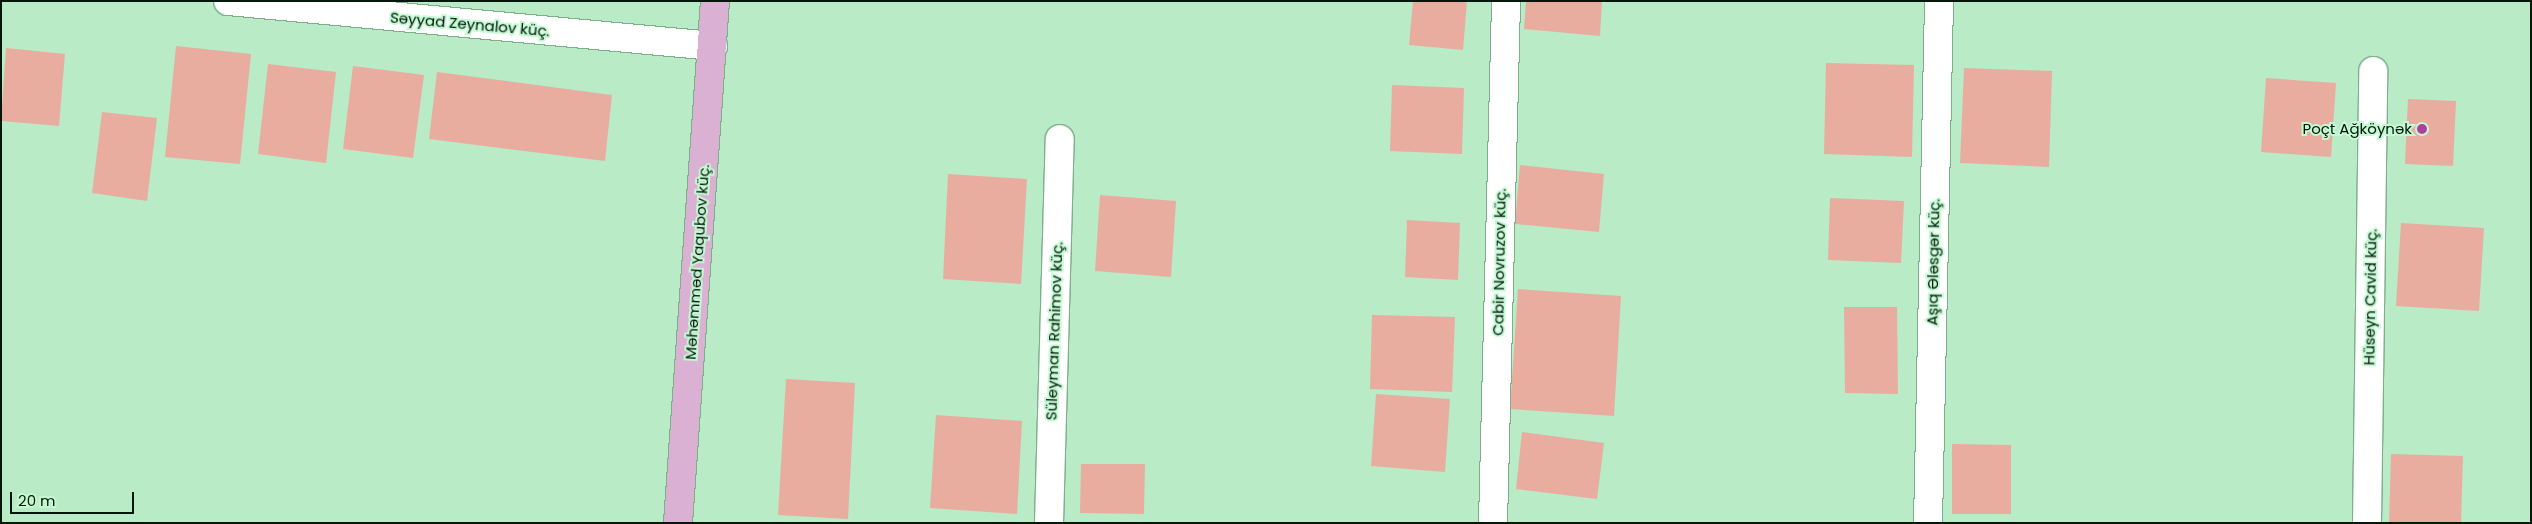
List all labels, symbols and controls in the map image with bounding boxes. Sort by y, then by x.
street label: Səyyad Zeynalov küç. [389,8,551,40]
place label: Poçt Ağköynək [2303,120,2412,138]
marker: Poçt Ağköynək [2416,123,2428,135]
street label: Məhəmməd Yaqubov küç. [681,164,713,360]
street label: Cabir Novruzov küç. [1489,188,1509,336]
street label: Aşıq Ələsgər küç. [1923,198,1943,326]
street label: Hüseyn Cavid küç. [2360,228,2380,366]
street label: Süleyman Rahimov küç. [1042,241,1066,421]
scale bar [12,482,136,514]
text: 20 m [18,490,56,511]

